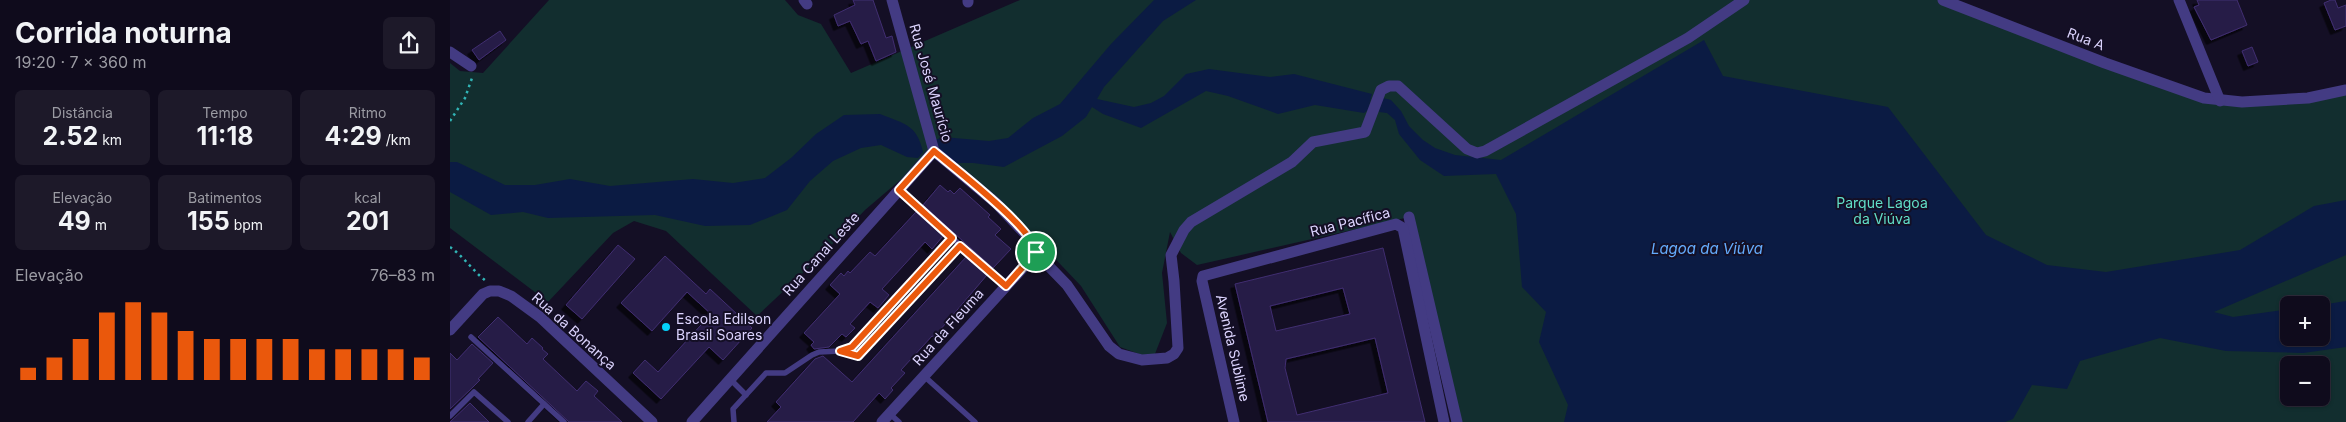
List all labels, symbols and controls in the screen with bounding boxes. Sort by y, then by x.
text: Corrida noturna [15,16,232,50]
button: share [383,17,435,69]
street label: Rua José Maurício [906,22,957,144]
street label: Rua A [2065,24,2108,54]
text: 19:20 · 7 × 360 m [15,52,147,72]
text: Distância [52,104,113,121]
text: Tempo [202,104,248,121]
text: Ritmo [349,104,386,121]
text: 2.52 [43,121,98,151]
text: 11:18 [197,121,253,151]
text: 4:29 [325,121,382,151]
text: km [98,131,122,148]
text: /km [382,131,411,148]
text: Elevação [52,189,112,206]
text: Batimentos [188,189,262,206]
text: kcal [354,189,381,206]
park label: Parque Lagoa da Viúva [1836,194,1928,227]
street label: Rua Pacífica [1308,203,1392,240]
text: 49 [58,206,91,236]
text: 155 [187,206,230,236]
text: 201 [346,206,389,236]
street label: Rua Canal Leste [779,208,863,299]
text: m [91,216,107,233]
text: bpm [230,216,263,233]
pin [1015,231,1057,273]
icon: arrive [1022,238,1050,266]
water label: Lagoa da Viúva [1651,239,1763,258]
text: Elevação [15,265,83,285]
text: 76–83 m [370,265,435,285]
street label: Rua da Fleuma [909,285,987,369]
street label: Rua da Bonança [529,288,620,373]
street label: Avenida Sublime [1213,293,1254,403]
map controls [2280,296,2330,406]
button: + [2280,296,2330,346]
place label: Escola Edilson Brasil Soares [676,310,771,343]
marker: Escola Edilson Brasil Soares [660,321,672,333]
button: − [2280,356,2330,406]

